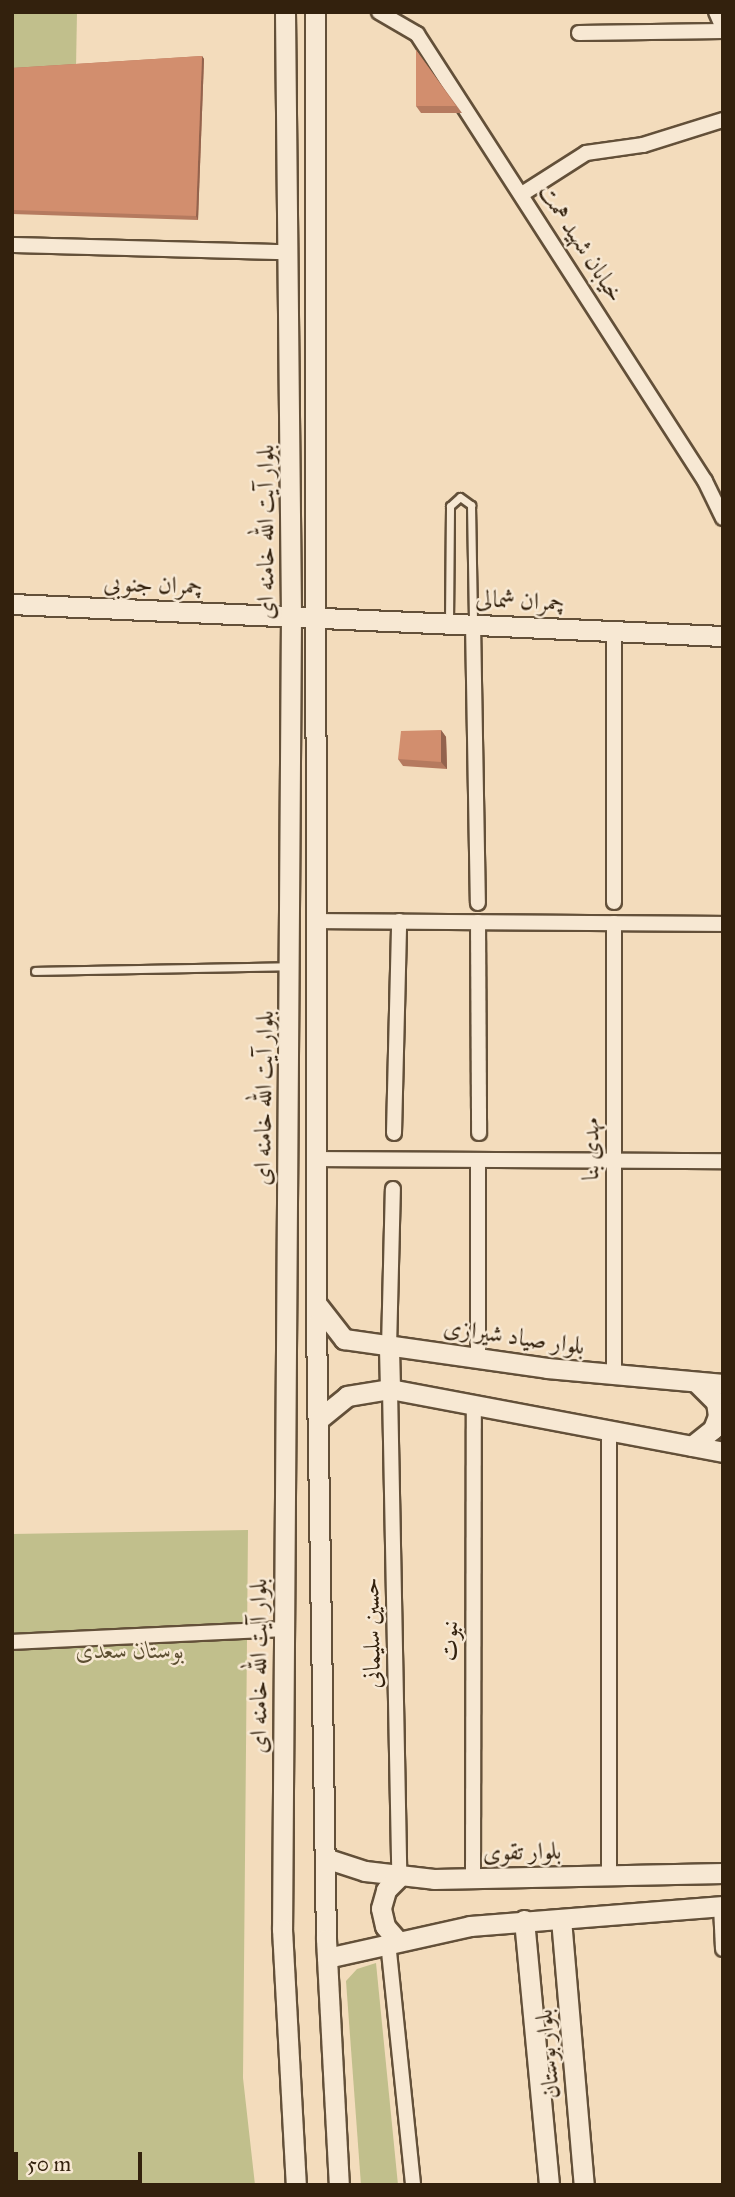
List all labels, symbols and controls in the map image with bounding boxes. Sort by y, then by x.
street label: خیابان شهید همت [532,179,630,307]
street label: بلوار آیت الله خامنه ای [252,444,280,620]
street label: چمران جنوبی [103,569,203,601]
street label: چمران شمالی [475,584,565,618]
street label: بلوار آیت الله خامنه ای [248,1010,280,1186]
street label: مهدی بنا [577,1118,605,1180]
street label: بلوار صیاد شیرازی [442,1313,586,1361]
street label: حسین سلیمانی [357,1577,387,1689]
street label: بلوار آیت الله خامنه ای [245,1578,273,1754]
street label: نبوت [436,1620,464,1662]
park label: بوستان سعدی [76,1637,184,1665]
street label: بلوار تقوی [482,1837,562,1867]
street label: بلوار بوستان [530,2008,566,2100]
scale bar [18,2138,145,2182]
text: 50 m [27,2151,71,2177]

